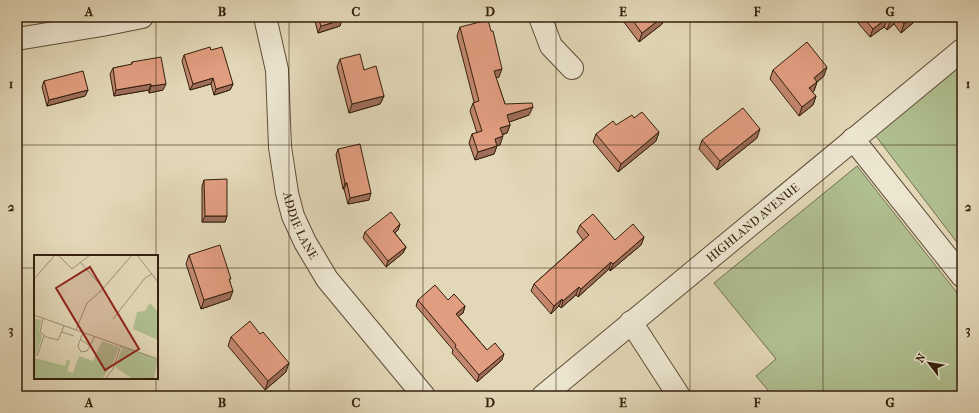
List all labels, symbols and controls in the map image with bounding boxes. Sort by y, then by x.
text: A [84,4,94,19]
text: B [218,4,227,19]
text: C [352,4,361,19]
text: D [485,4,495,19]
text: E [619,4,627,19]
text: F [753,4,761,19]
text: G [885,4,895,19]
text: 1 [9,76,14,91]
text: 1 [966,76,971,91]
street label: HIGHLAND AVENUE [704,180,802,265]
street label: ADDIE LANE [280,189,321,262]
text: 2 [8,199,15,214]
text: 2 [965,199,972,214]
inset map [34,255,158,379]
text: 3 [8,322,14,338]
text: 3 [965,322,971,338]
north arrow [909,343,949,383]
text: N [913,351,929,365]
text: A [84,395,94,410]
text: B [218,395,227,410]
text: C [352,395,361,410]
text: D [485,395,495,410]
text: E [619,395,627,410]
text: F [753,395,761,410]
text: G [885,395,895,410]

